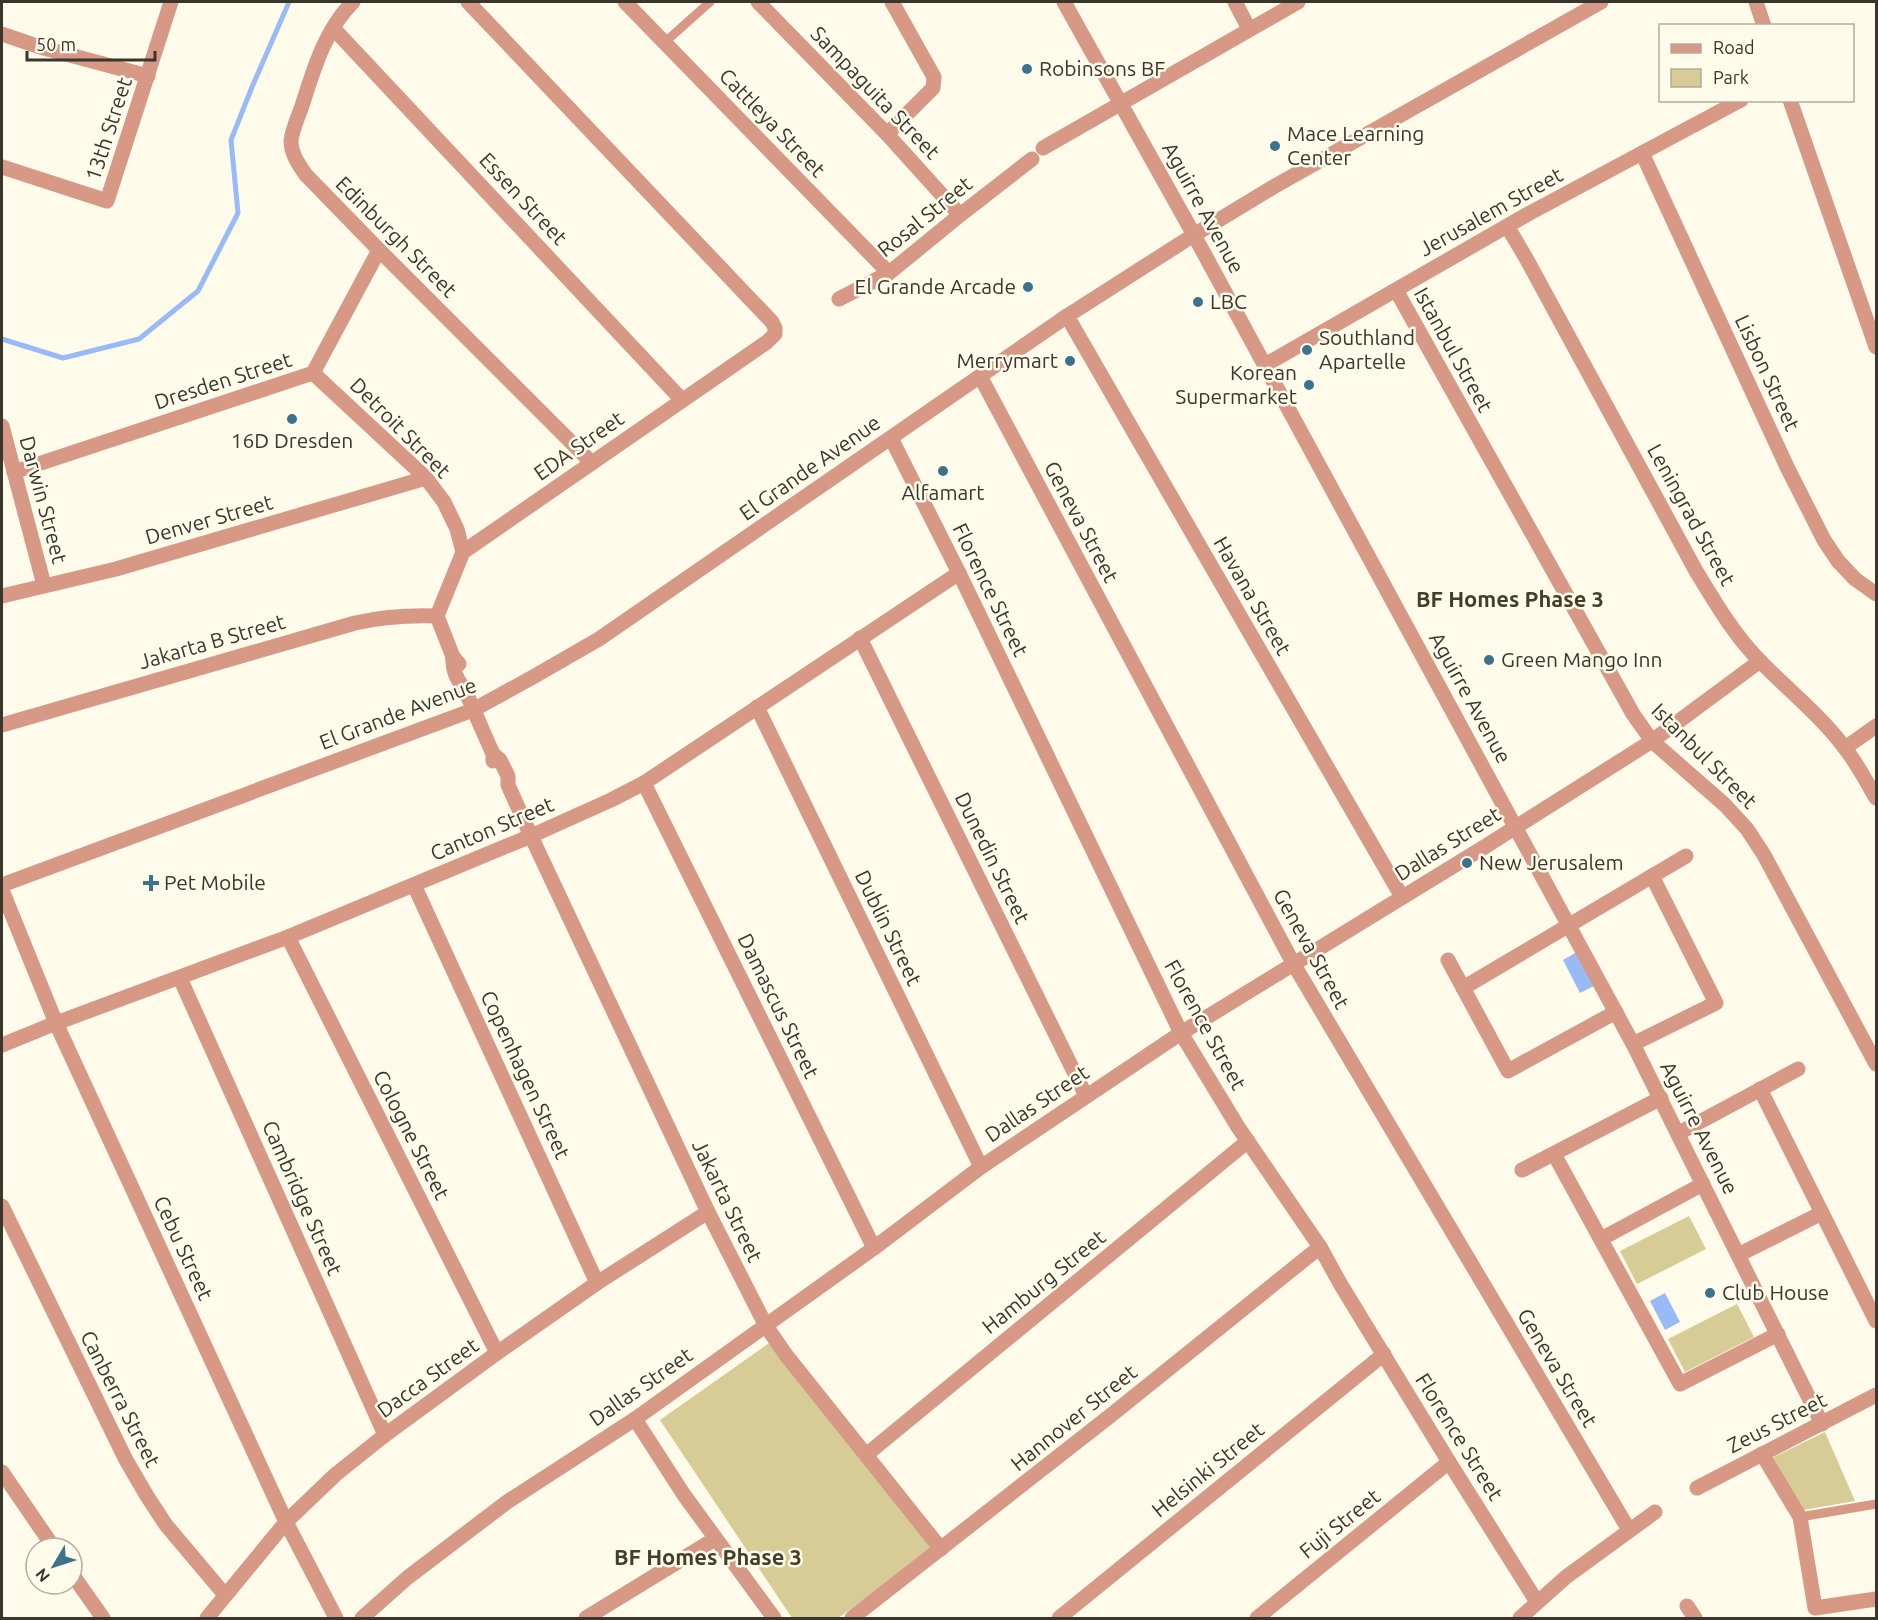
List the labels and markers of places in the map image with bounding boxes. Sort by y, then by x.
place label: Robinsons BF [1039,56,1165,80]
marker: Robinsons BF [1020,62,1034,76]
place label: Mace Learning Center [1287,121,1424,169]
marker: Mace Learning Center [1268,139,1282,153]
place label: El Grande Arcade [855,274,1016,298]
marker: El Grande Arcade [1021,280,1035,294]
place label: LBC [1210,289,1247,313]
marker: LBC [1191,295,1205,309]
place label: Southland Apartelle [1319,325,1415,373]
marker: Southland Apartelle [1300,343,1314,357]
place label: Merrymart [957,348,1058,372]
marker: Merrymart [1063,354,1077,368]
place label: Korean Supermarket [1175,360,1297,408]
marker: Korean Supermarket [1302,378,1316,392]
marker: 16D Dresden [285,412,299,426]
place label: 16D Dresden [231,428,353,452]
marker: Alfamart [936,464,950,478]
place label: Alfamart [901,480,985,504]
place label: Green Mango Inn [1501,647,1662,671]
marker: Green Mango Inn [1482,653,1496,667]
place label: New Jerusalem [1479,850,1624,874]
marker: New Jerusalem [1460,856,1474,870]
place label: Pet Mobile [164,870,266,894]
marker: Pet Mobile [142,874,160,892]
place label: Club House [1722,1280,1829,1304]
marker: Club House [1703,1286,1717,1300]

